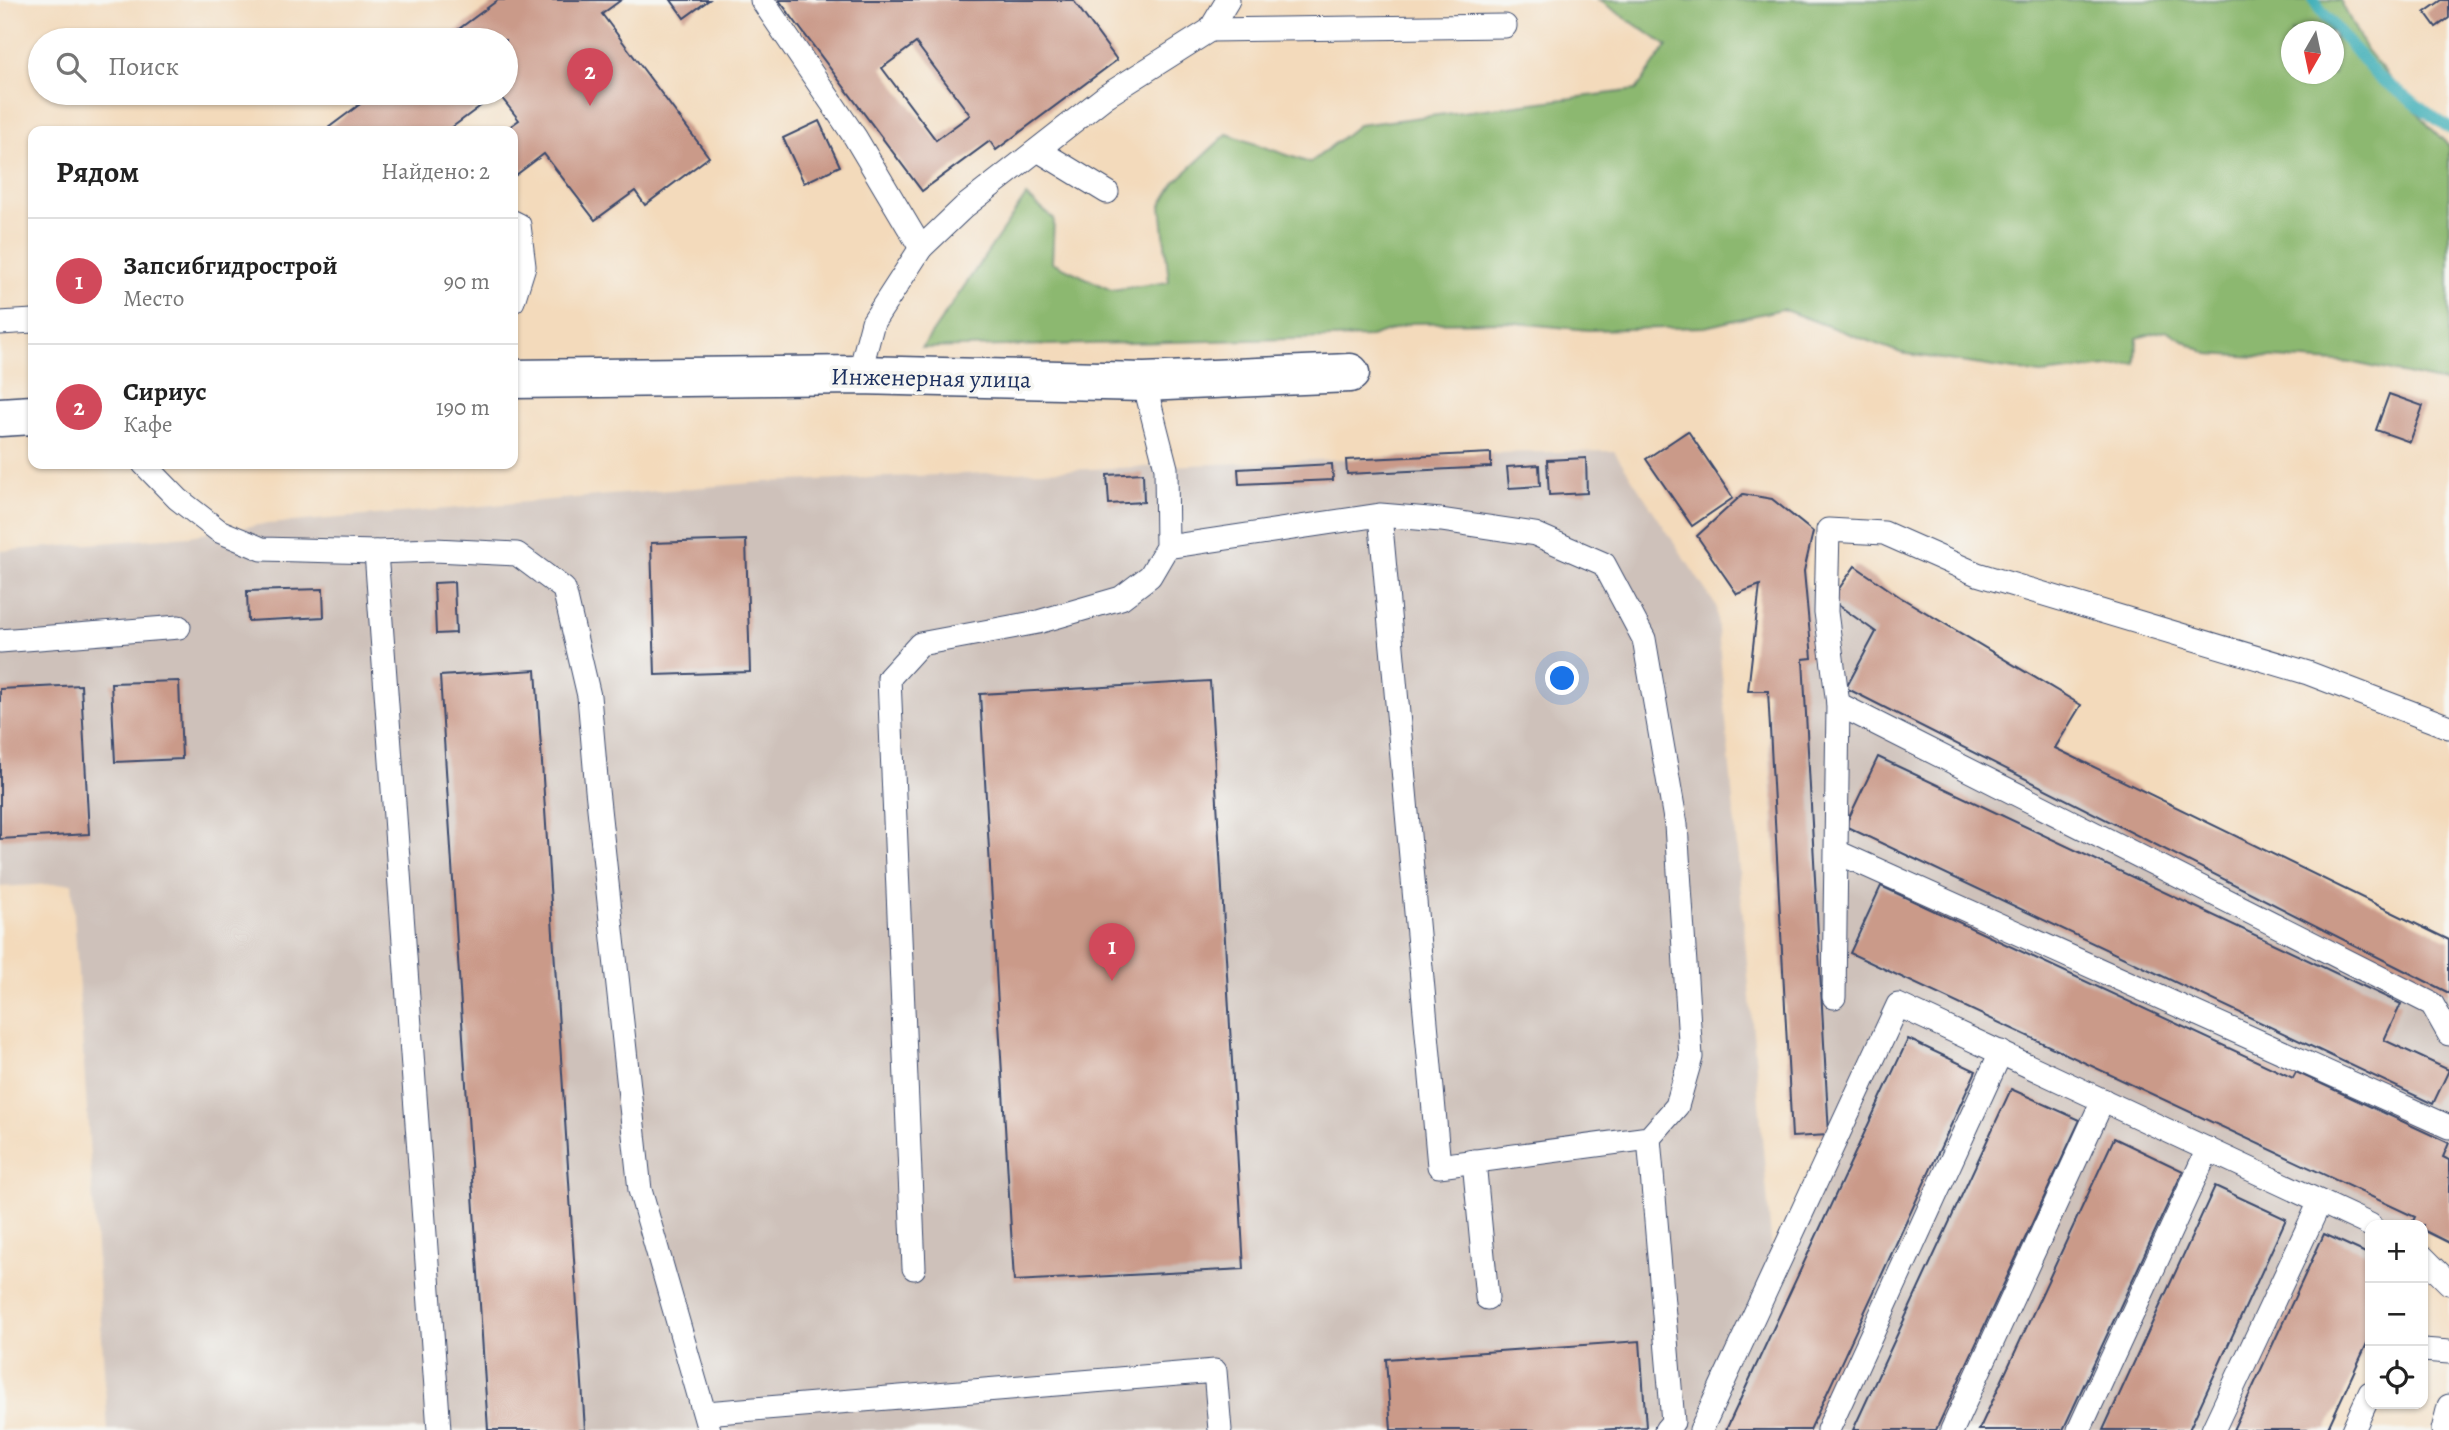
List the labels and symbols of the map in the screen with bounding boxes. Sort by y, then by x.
north arrow [2281,21,2344,84]
pin: 2 [567,48,613,106]
street label: Инженерная улица [830,360,1032,396]
your location [1545,661,1579,695]
pin: 1 [1089,923,1135,981]

